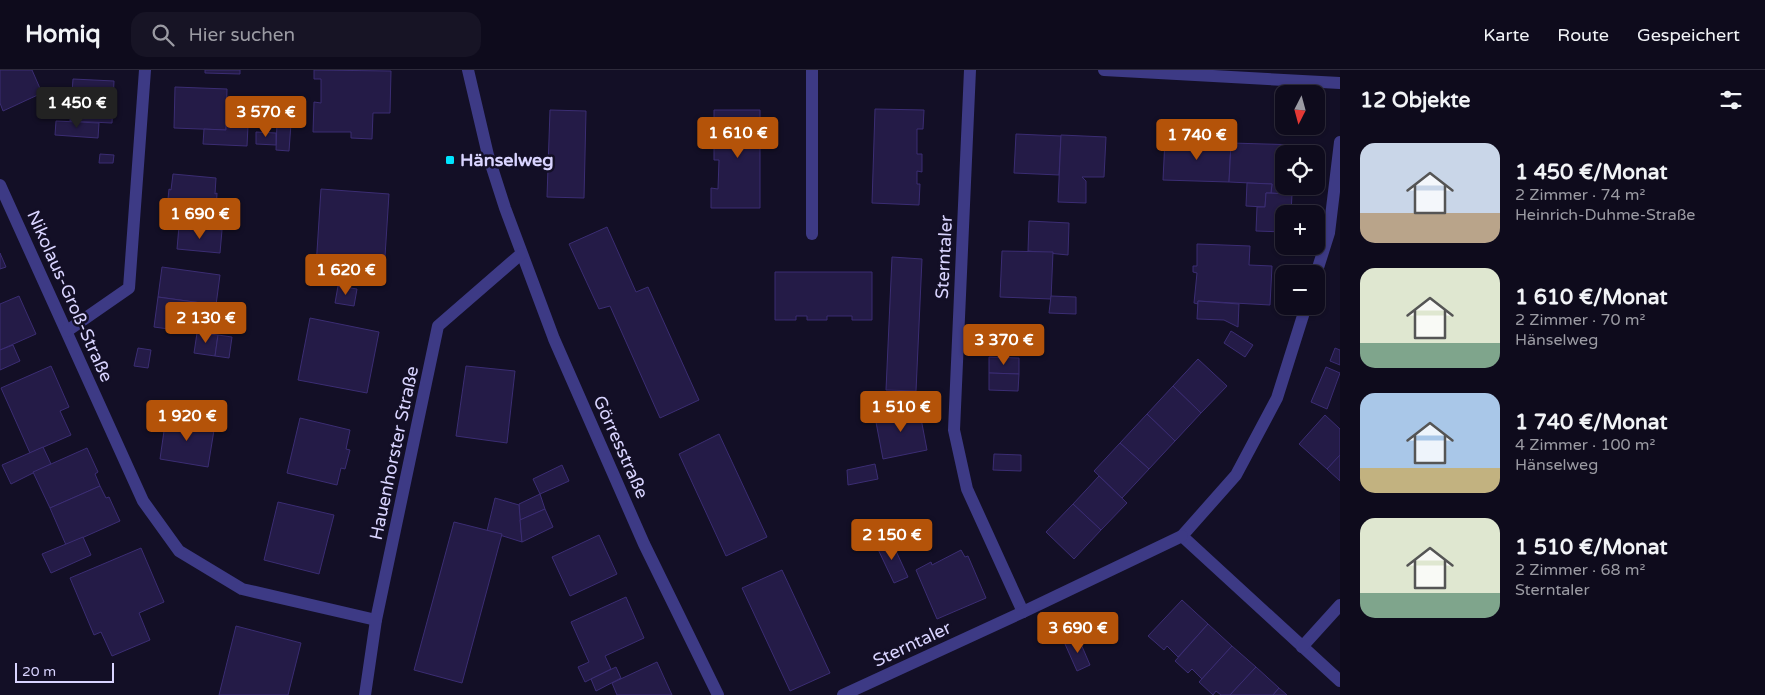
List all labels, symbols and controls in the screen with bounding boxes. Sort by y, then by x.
search box [131,12,481,57]
text: Homiq [25,20,101,49]
icon: search [149,21,177,49]
text: Hier suchen [189,24,295,46]
text: Karte [1483,24,1529,46]
text: Route [1557,24,1609,46]
text: Gespeichert [1637,24,1740,46]
north arrow [1275,85,1325,135]
map controls [1275,85,1325,315]
icon: filters [1717,86,1745,114]
pin: 1 450 € [31,87,123,129]
text: 12 Objekte [1360,88,1470,113]
text: 1 450 € [47,93,107,113]
pin: 3 570 € [220,96,312,138]
text: 3 570 € [236,102,296,122]
pin: 1 610 € [692,116,784,159]
pin: 1 740 € [1151,118,1243,161]
text: 1 610 € [708,123,768,143]
text: 1 740 € [1167,125,1227,145]
button: locate [1275,145,1325,195]
place label: Hänselweg [460,149,554,171]
marker: Hänselweg [444,154,456,166]
text: 1 450 €/Monat [1515,160,1667,185]
icon: home [1400,163,1460,223]
text: 2 Zimmer · 74 m² [1515,185,1645,205]
pin: 1 690 € [154,198,246,240]
text: 1 690 € [170,204,230,224]
button: + [1275,205,1325,255]
text: Heinrich-Duhme-Straße [1515,205,1695,225]
street label: Nikolaus-Groß-Straße [22,207,118,385]
street label: Sterntaler [931,214,957,299]
pin: 1 620 € [300,254,392,296]
text: 1 620 € [316,260,376,280]
button: − [1275,265,1325,315]
text: 1 610 €/Monat [1515,285,1667,310]
icon: home [1400,288,1460,348]
pin: 2 130 € [160,302,252,344]
text: 2 130 € [176,308,236,328]
text: 2 Zimmer · 70 m² [1515,310,1645,330]
pin: 3 370 € [958,324,1050,366]
text: 3 370 € [974,330,1034,350]
text: Hänselweg [1515,330,1598,350]
street label: Hauenhorster Straße [365,364,423,542]
pin: 1 510 € [855,390,947,433]
street label: Görresstraße [588,392,654,502]
text: 1 510 € [871,397,931,417]
pin: 1 920 € [141,400,233,442]
text: 1 920 € [157,406,217,426]
text: 1 740 €/Monat [1515,410,1667,435]
icon: home [1400,413,1460,473]
text: 4 Zimmer · 100 m² [1515,435,1655,455]
text: Hänselweg [1515,455,1598,475]
pin: 2 150 € [846,518,938,561]
text: 2 150 € [862,525,922,545]
text: 1 510 €/Monat [1515,535,1667,560]
icon: home [1400,538,1460,598]
text: 2 Zimmer · 68 m² [1515,560,1645,580]
text: Sterntaler [1515,580,1590,600]
pin: 3 690 € [1032,612,1124,654]
street label: Sterntaler [869,616,955,672]
text: 3 690 € [1048,618,1108,638]
scale bar [15,660,114,683]
text: 20 m [22,663,56,680]

